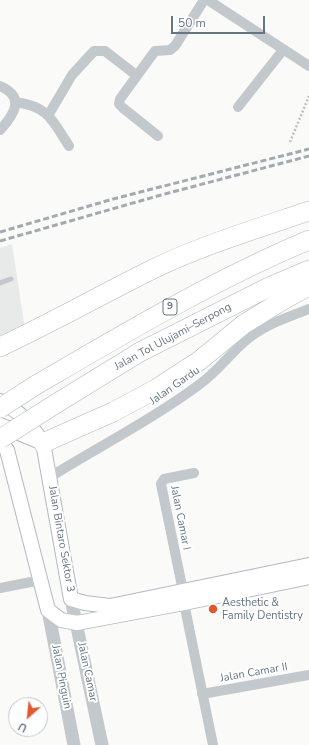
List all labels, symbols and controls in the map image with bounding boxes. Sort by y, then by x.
scale bar [173,8,267,34]
text: 50 m [178,15,206,31]
road number: 9 [163,299,177,315]
street label: Jalan Tol Ulujami–Serpong [112,301,234,373]
street label: Jalan Gardu [148,364,202,408]
street label: Jalan Bintaro Sektor 3 [45,485,77,593]
street label: Jalan Camar I [167,485,193,551]
place label: Aesthetic & Family Dentistry [222,596,303,622]
marker: Aesthetic & Family Dentistry [207,603,219,615]
street label: Jalan Camar [74,641,100,703]
street label: Jalan Pinguin [48,644,74,710]
street label: Jalan Camar II [219,661,289,685]
north arrow [8,697,48,737]
text: U [16,719,30,736]

